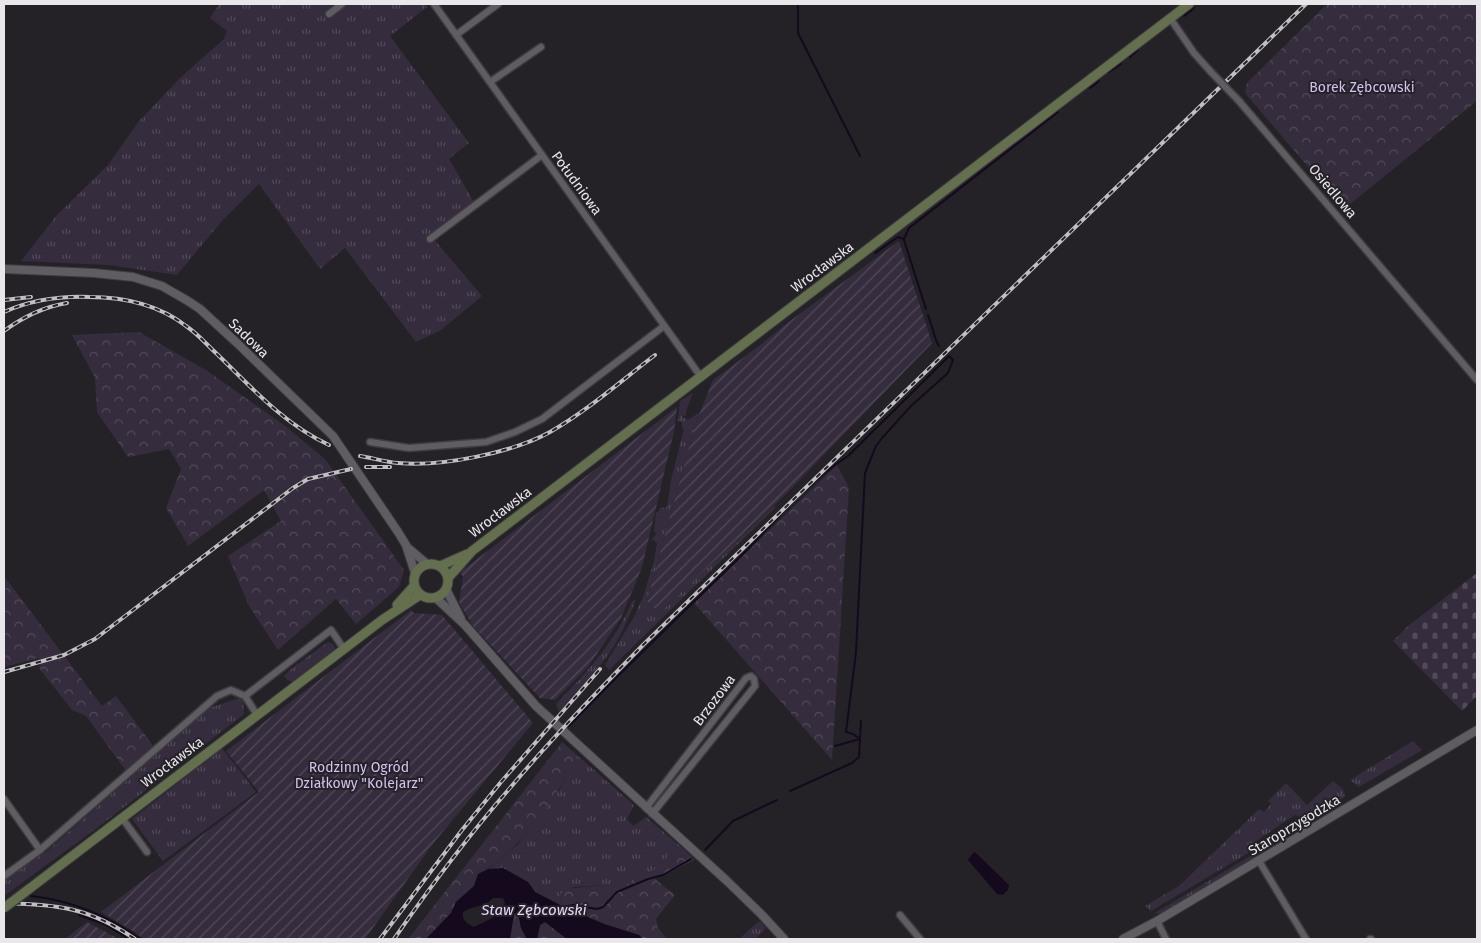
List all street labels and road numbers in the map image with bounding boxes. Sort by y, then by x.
street label: Południowa [548,148,605,218]
street label: Osiedlowa [1305,161,1360,222]
street label: Wrocławska [788,238,857,296]
street label: Sadowa [225,315,272,362]
street label: Wrocławska [466,483,535,541]
street label: Brzozowa [690,671,739,729]
street label: Wrocławska [138,733,207,791]
street label: Staroprzygodzka [1245,791,1343,860]

